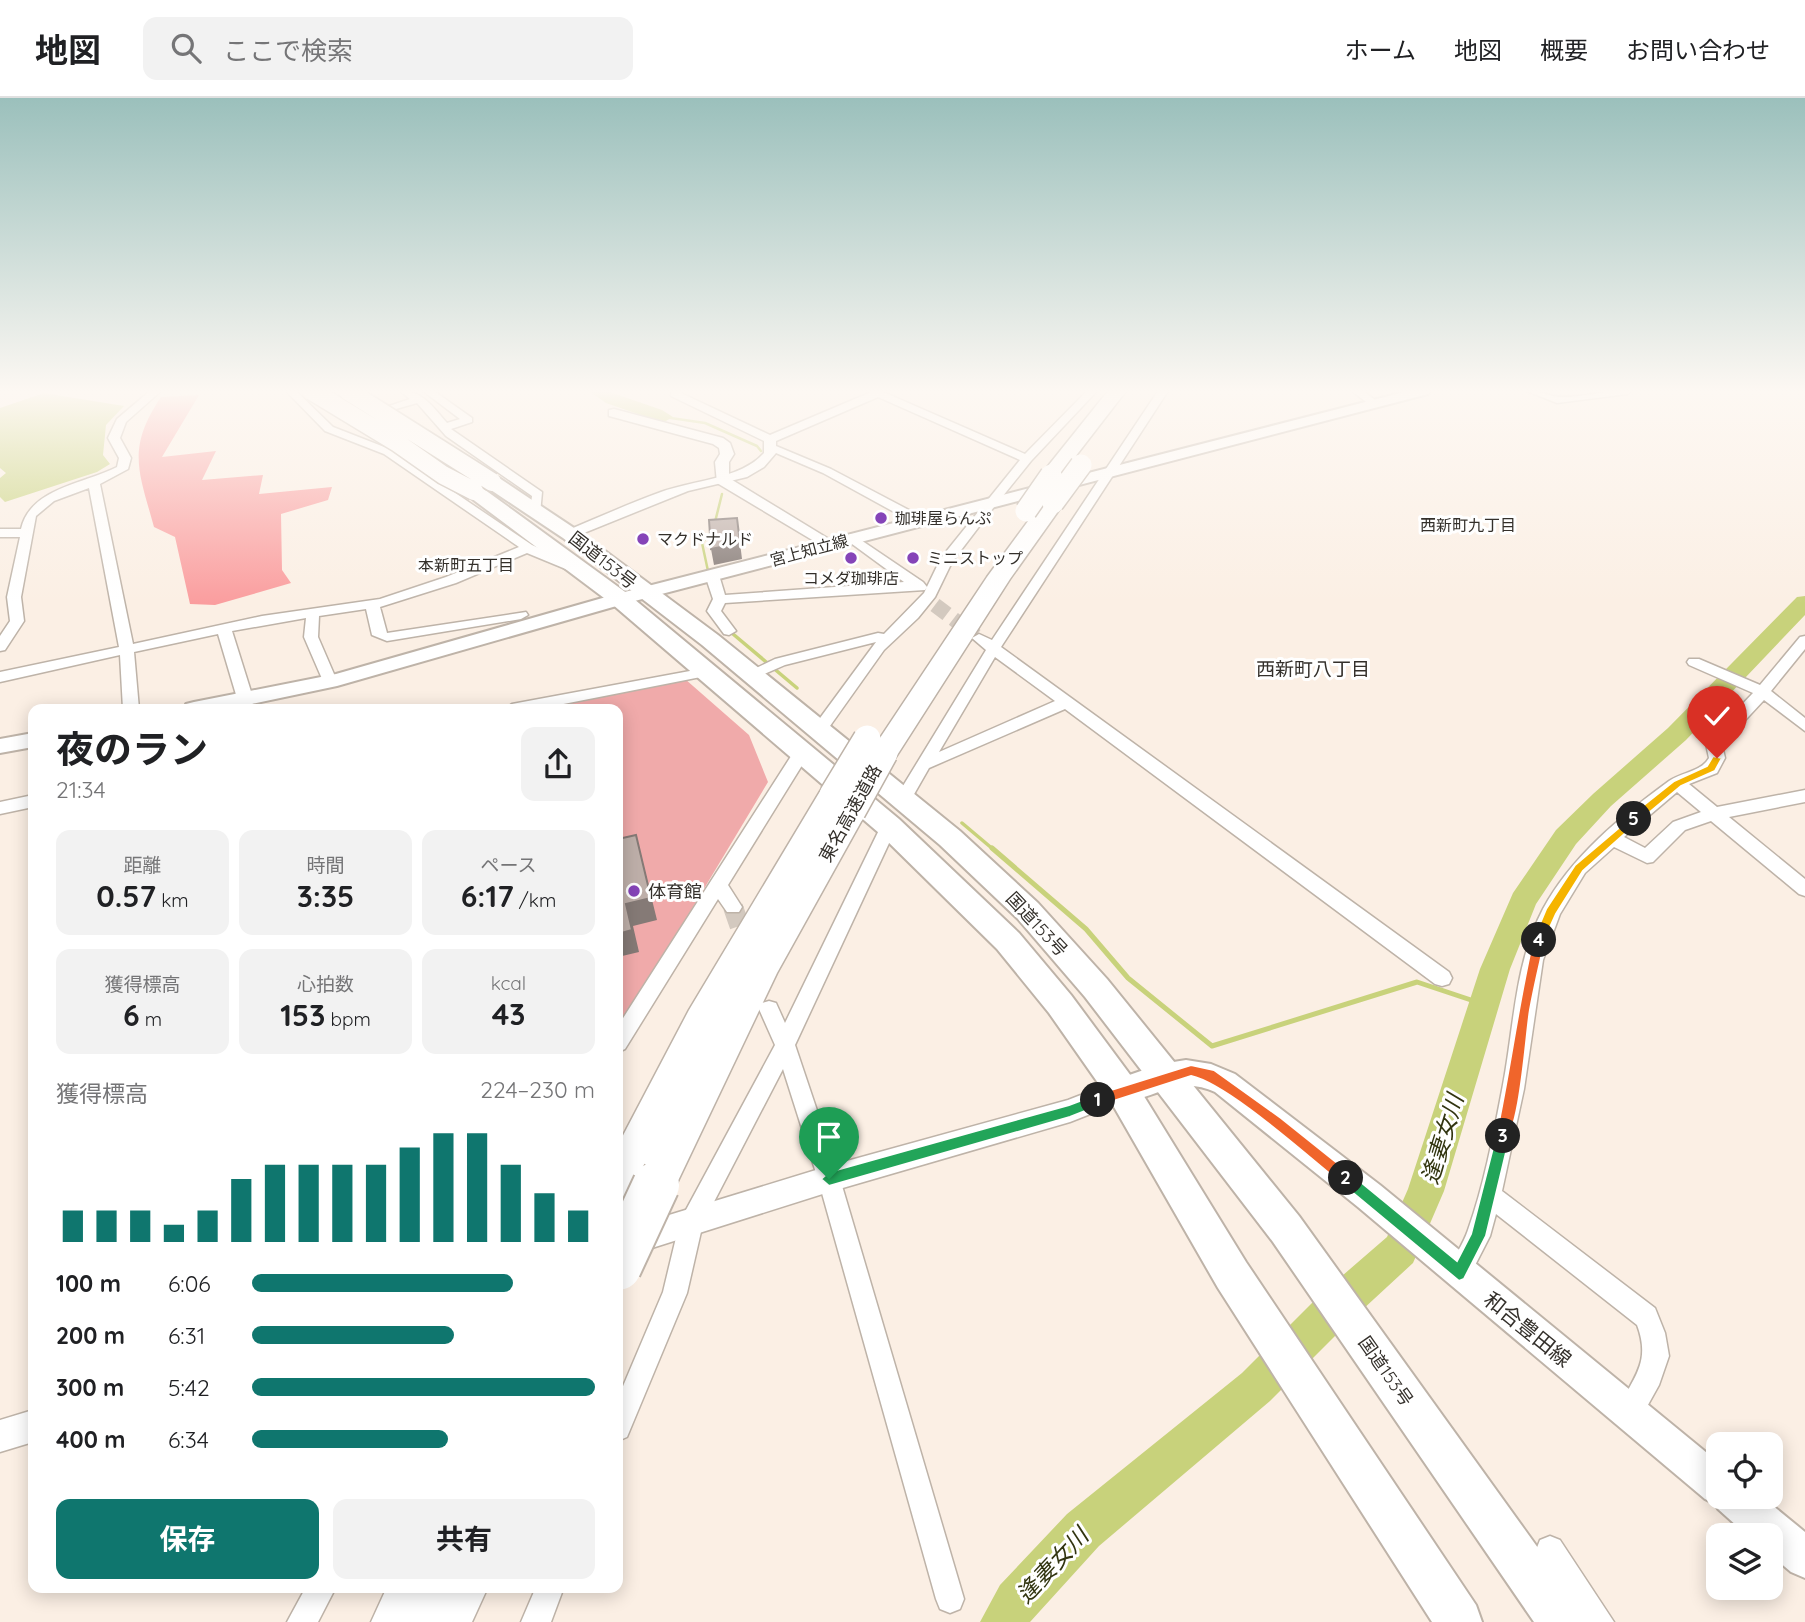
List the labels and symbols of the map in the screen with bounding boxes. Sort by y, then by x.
place label: 珈琲屋らんぷ [895,508,991,528]
marker: 珈琲屋らんぷ [873,510,889,526]
district label: 西新町九丁目 [1420,515,1516,535]
street label: 国道153号 [564,526,642,594]
place label: マクドナルド [657,529,753,549]
street label: 宮上知立線 [768,530,850,570]
marker: マクドナルド [635,531,651,547]
place label: ミニストップ [927,548,1023,568]
marker: コメダ珈琲店 [843,550,859,566]
marker: ミニストップ [905,550,921,566]
district label: 本新町五丁目 [418,555,514,575]
place label: コメダ珈琲店 [803,568,899,588]
district label: 西新町八丁目 [1256,657,1370,681]
pin [1687,686,1747,758]
street label: 東名高速道路 [814,760,886,866]
pin: 5 [1616,802,1652,836]
place label: 体育館 [648,880,702,903]
marker: 体育館 [626,883,642,899]
street label: 国道153号 [1001,887,1073,961]
pin: 4 [1522,922,1556,958]
pin: 1 [1080,1082,1116,1118]
water label: 逢妻女川 [1415,1088,1470,1187]
pin [799,1107,859,1179]
pin: 3 [1486,1118,1520,1154]
pin: 2 [1328,1160,1364,1196]
street label: 和合豊田線 [1479,1286,1577,1372]
street label: 国道153号 [1354,1332,1418,1410]
water label: 逢妻女川 [1010,1519,1096,1609]

